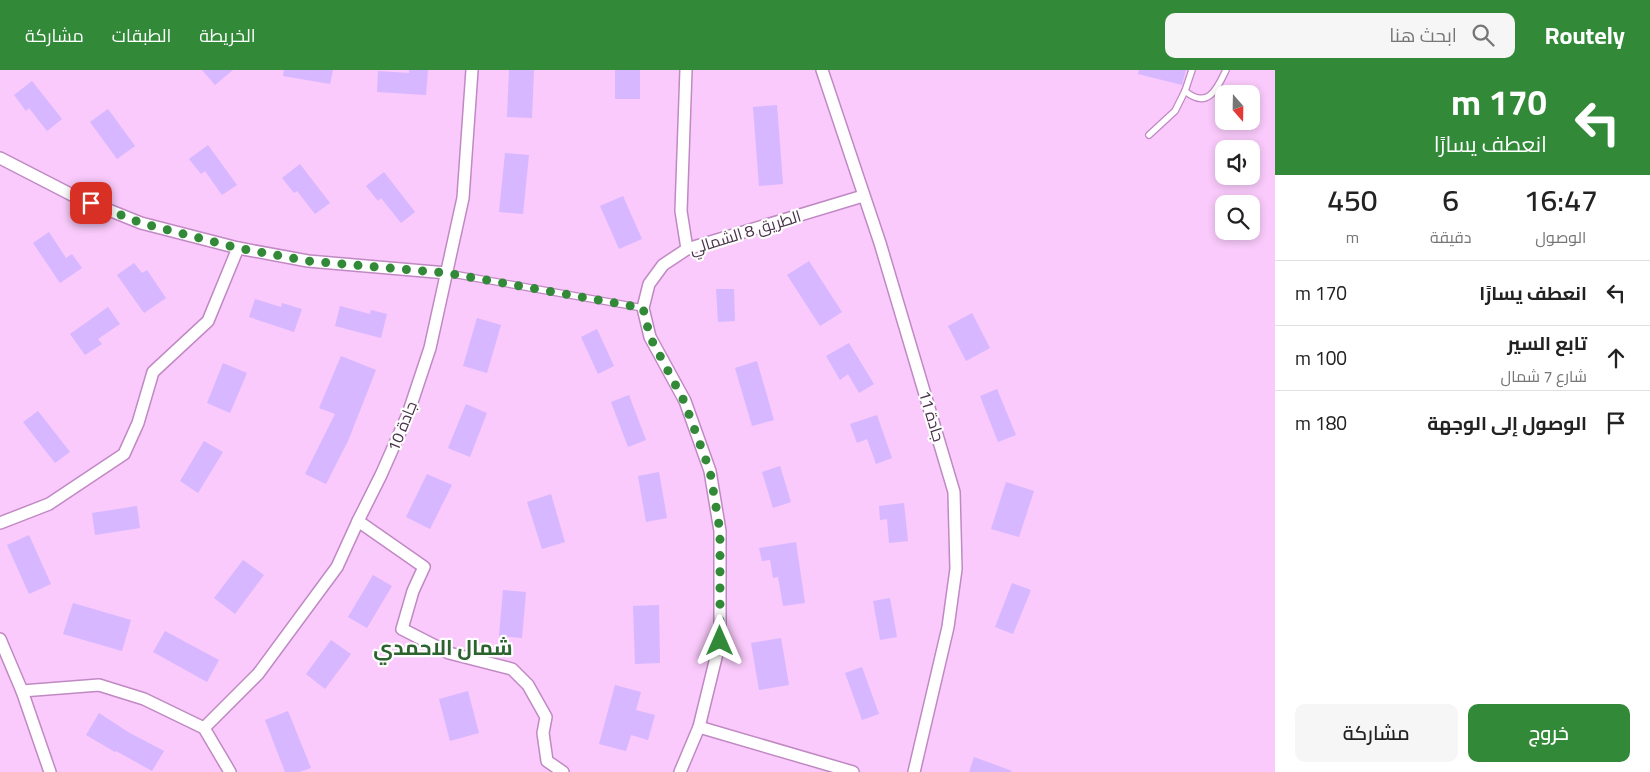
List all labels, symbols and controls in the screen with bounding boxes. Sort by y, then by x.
search box [1165,13,1515,58]
text: Routely [1545,13,1625,58]
text: ابحث هنا [1389,17,1457,53]
text: مشاركة [25,19,84,52]
text: الطبقات [112,19,171,52]
text: الخريطة [199,19,256,52]
icon: search [1469,21,1497,49]
text: 170 m [1451,69,1547,135]
north arrow [1215,85,1260,130]
map controls [1215,85,1260,240]
icon: left [1565,90,1630,155]
text: انعطف يسارًا [1434,123,1547,165]
button: sound [1215,140,1260,185]
text: 450 [1327,172,1378,228]
text: 6 [1442,172,1459,228]
text: 16:47 [1524,172,1598,228]
pin [70,182,112,224]
icon: arrive [77,189,105,217]
button: search [1215,195,1260,240]
street label: الطريق 8 الشمالي [685,201,805,263]
text: m [1346,222,1359,252]
text: دقيقة [1430,222,1472,252]
text: الوصول [1535,222,1586,252]
text: 170 m [1295,275,1347,311]
text: انعطف يسارًا [1479,275,1587,311]
icon: left [1602,279,1630,307]
text: تابع السير [1507,325,1587,361]
text: 100 m [1295,340,1347,376]
icon: ahead [1602,344,1630,372]
text: شارع 7 شمال [1501,361,1587,391]
street label: جادة 11 [910,387,954,445]
street label: جادة 10 [378,396,426,456]
text: 180 m [1295,405,1347,441]
text: الوصول إلى الوجهة [1427,405,1587,441]
icon: arrive [1602,409,1630,437]
position arrow [693,614,745,666]
district label: شمال الاحمدي [373,628,513,667]
button: مشاركة [1295,704,1458,762]
button: خروج [1468,704,1630,762]

